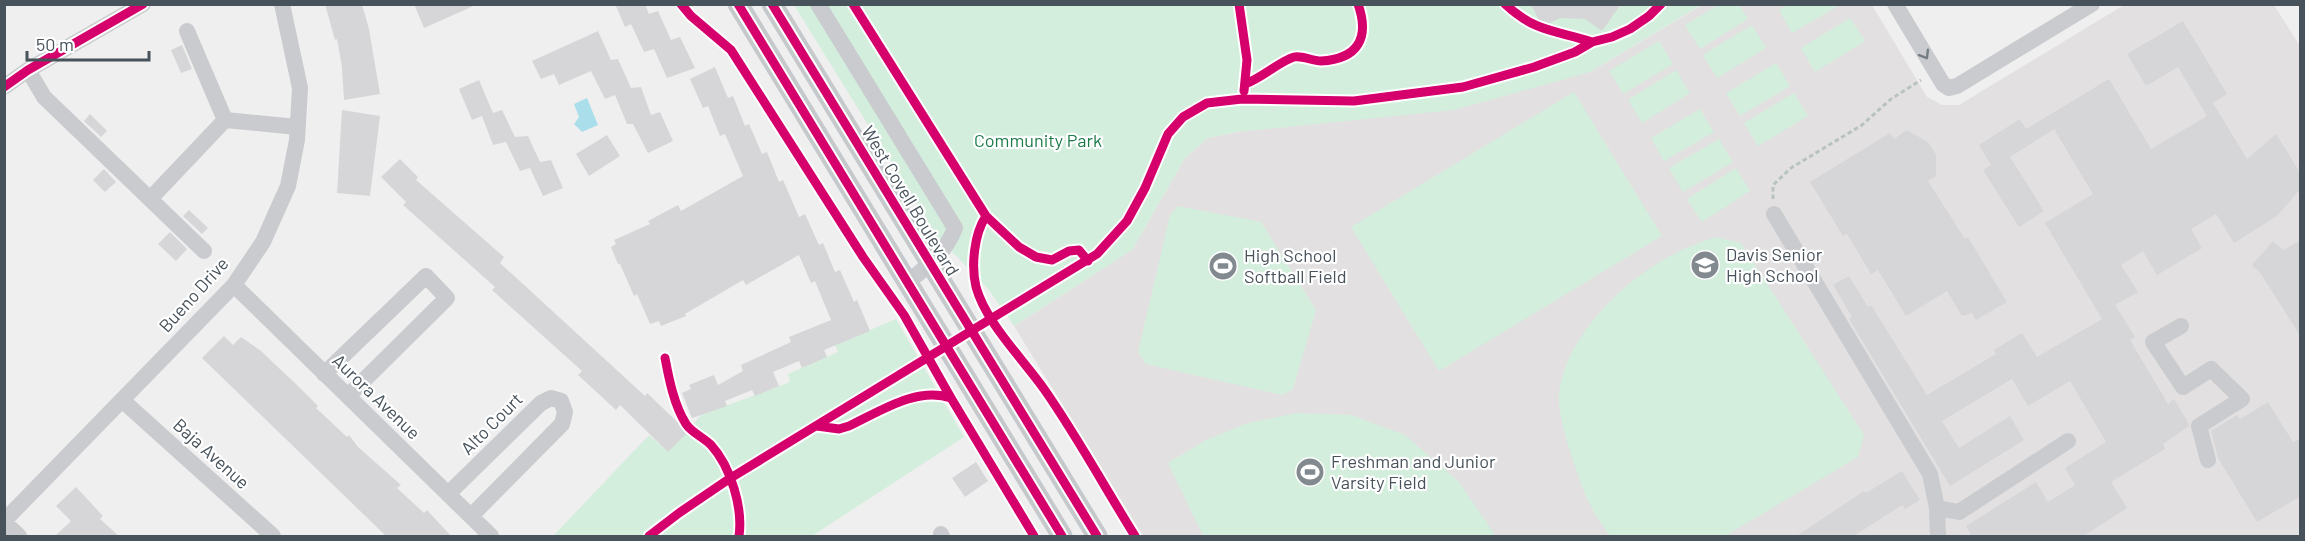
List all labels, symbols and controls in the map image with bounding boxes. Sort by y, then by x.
scale bar [27,24,148,62]
text: 50 m [36,33,74,55]
one-way arrow [1918,48,1929,59]
street label: West Covell Boulevard [857,121,964,280]
park label: Community Park [974,129,1102,151]
place label: Davis Senior High School [1726,243,1823,286]
place label: High School Softball Field [1244,244,1346,287]
school or university icon: Davis Senior High School [1689,249,1721,281]
sports icon: High School Softball Field [1207,250,1239,282]
street label: Bueno Drive [154,252,233,336]
street label: Aurora Avenue [328,349,425,444]
street label: Alto Court [456,388,527,459]
street label: Baja Avenue [169,413,254,493]
place label: Freshman and Junior Varsity Field [1331,450,1496,493]
sports icon: Freshman and Junior Varsity Field [1294,456,1326,488]

